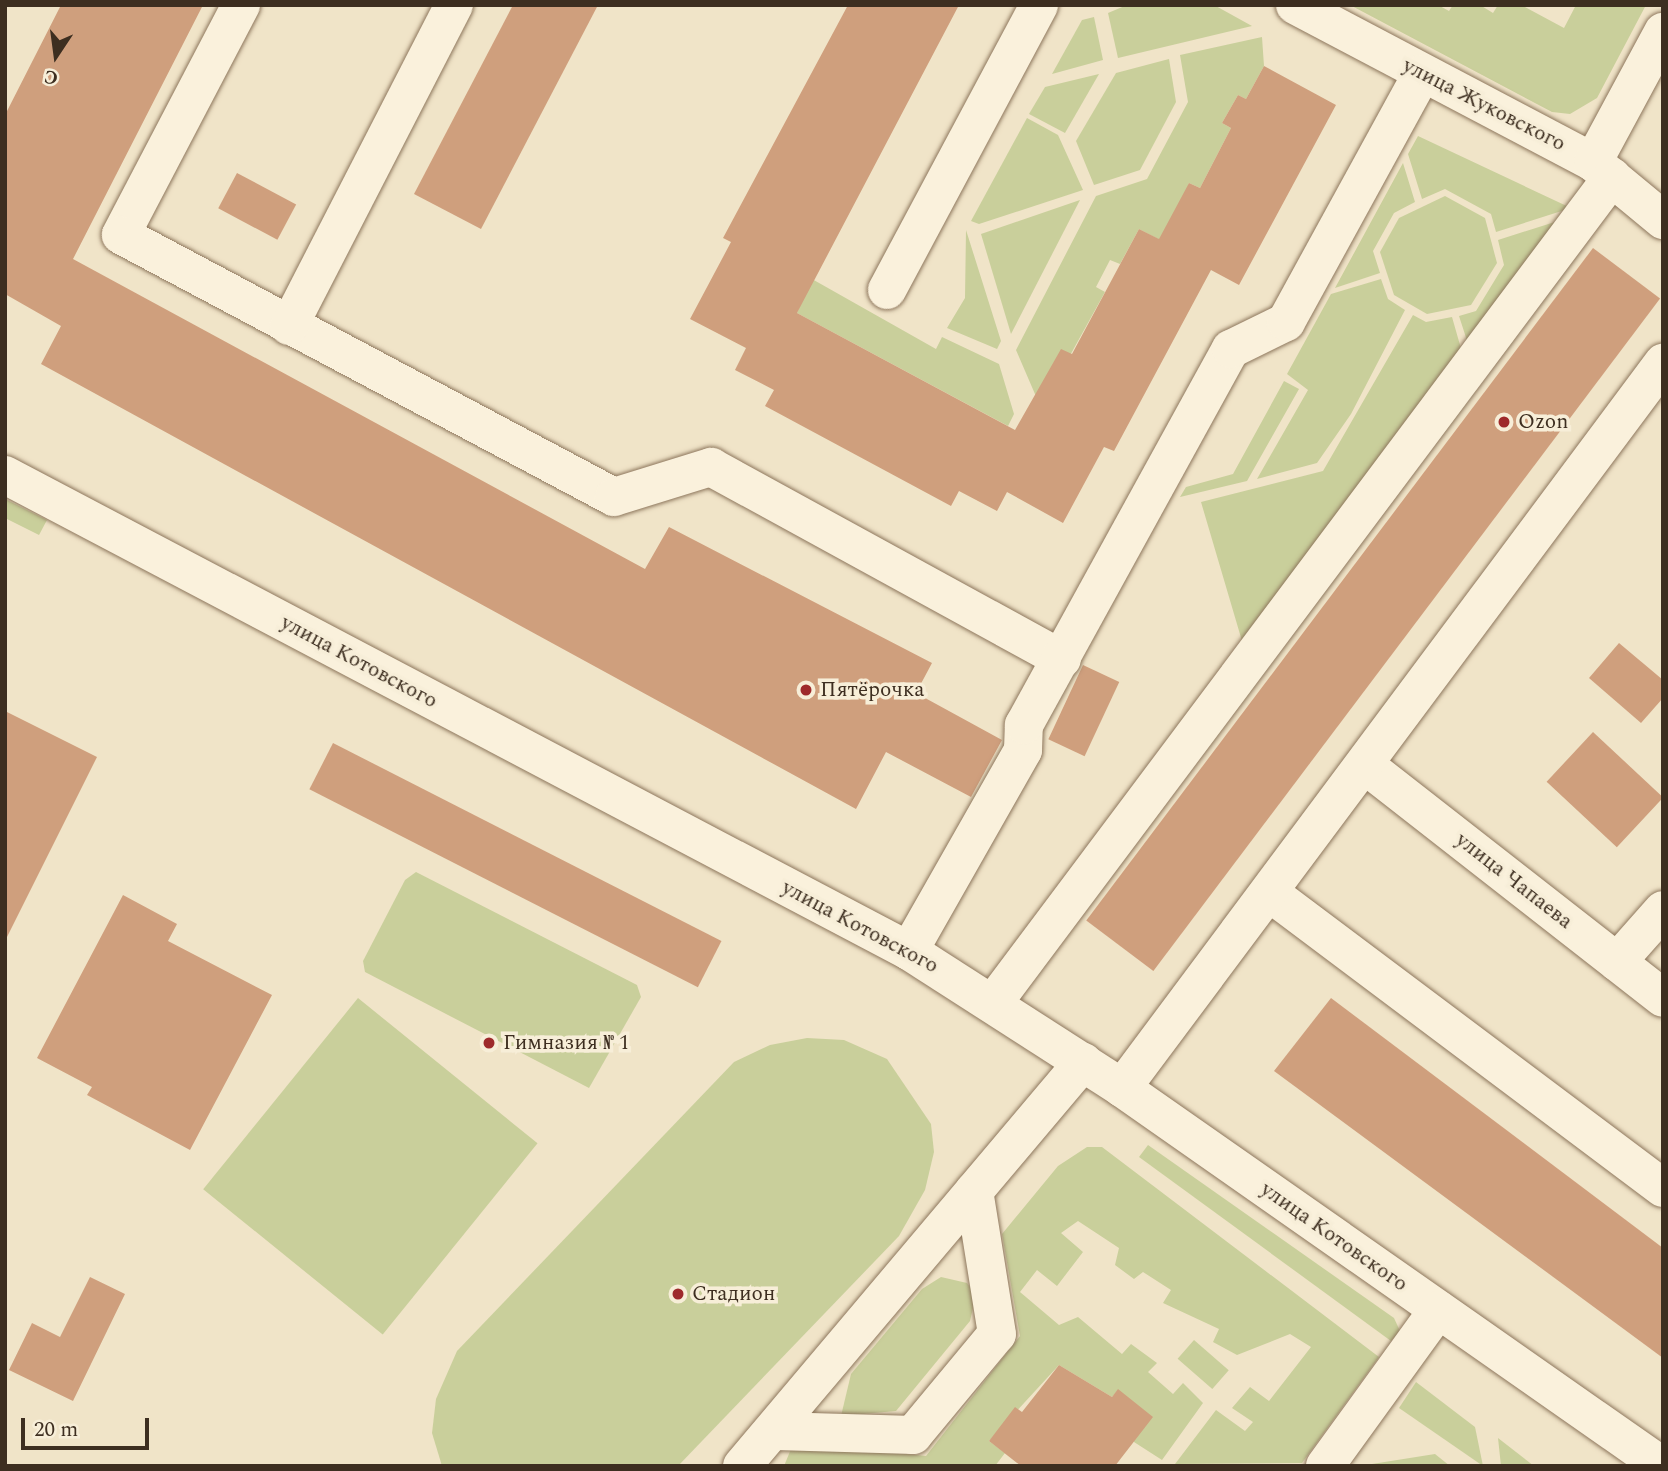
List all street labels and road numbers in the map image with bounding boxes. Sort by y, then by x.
street label: улица Жуковского [1398,53,1570,157]
street label: улица Котовского [276,610,442,714]
street label: улица Чапаева [1450,828,1578,934]
street label: улица Котовского [777,875,943,979]
street label: улица Котовского [1256,1177,1412,1297]

